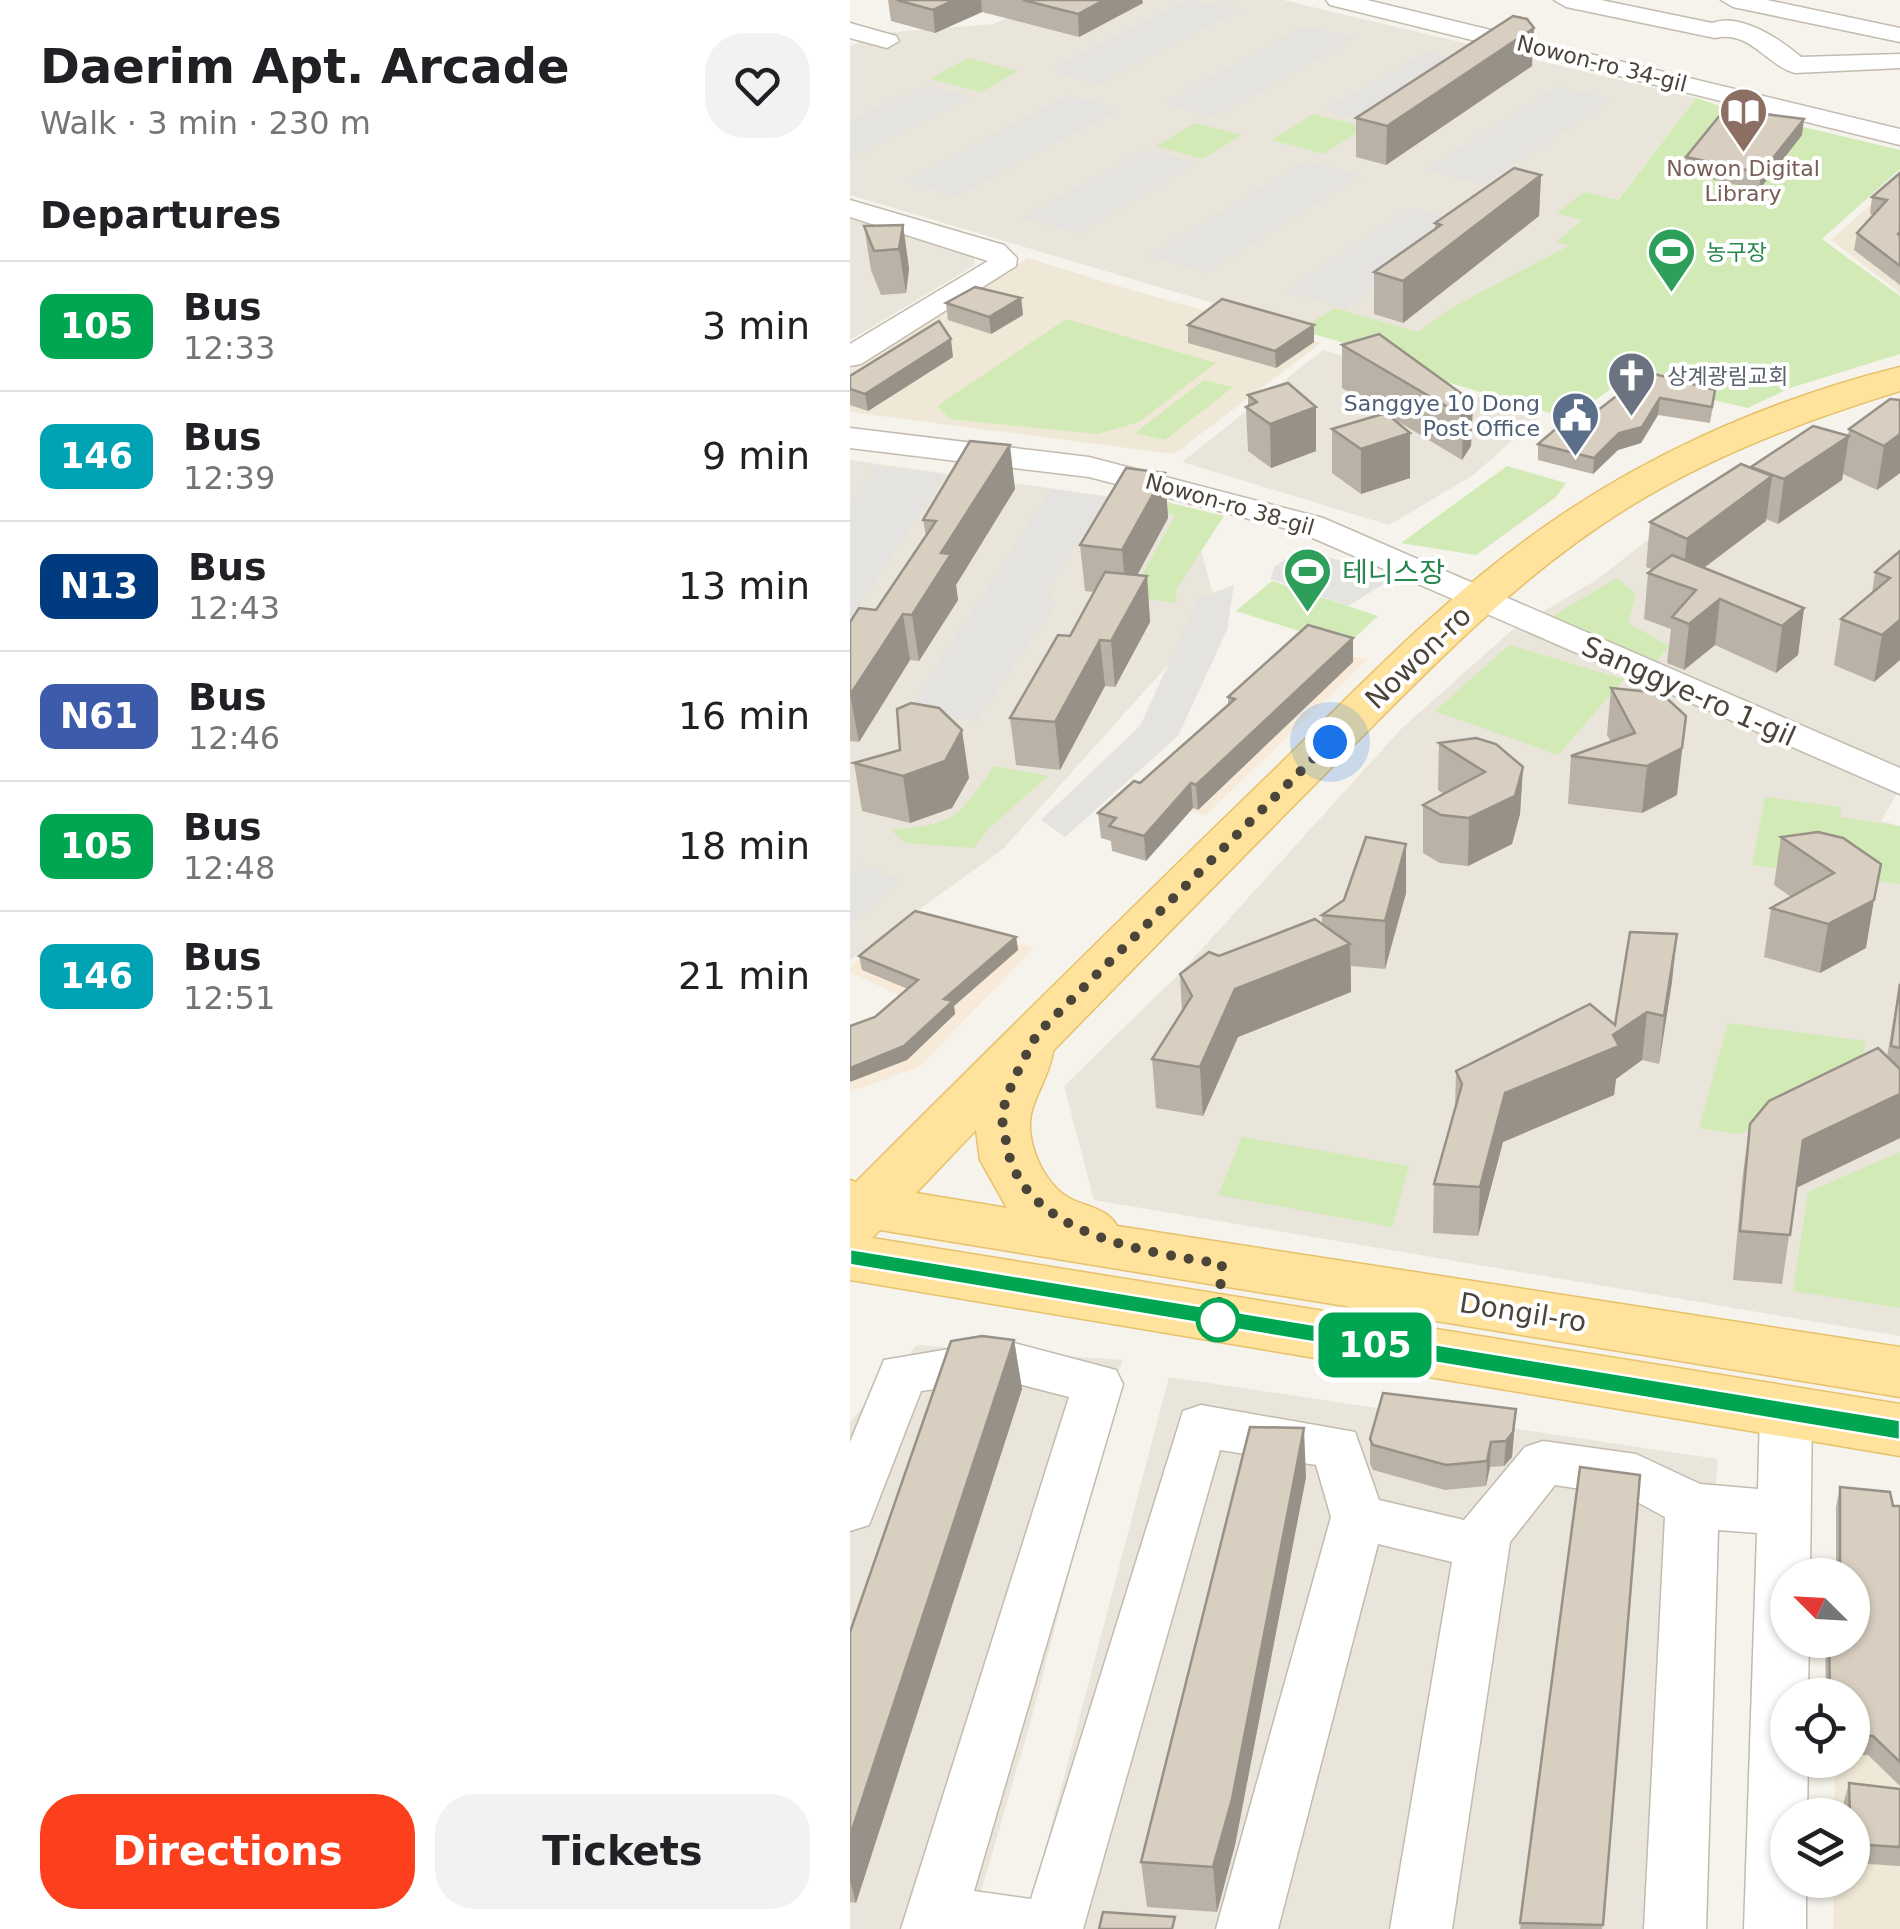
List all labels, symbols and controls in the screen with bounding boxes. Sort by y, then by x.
street label: Nowon-ro 34-gil [1514,30,1690,97]
button: heart [705,33,810,138]
text: Daerim Apt. Arcade [40,38,570,94]
library icon: Nowon Digital Library [1717,86,1769,154]
text: Walk · 3 min · 230 m [40,104,371,142]
place label: Nowon Digital Library [1666,156,1820,206]
text: Departures [40,193,281,237]
sports icon: 농구장 [1645,226,1697,294]
place label: 농구장 [1706,240,1767,265]
text: Bus [183,285,262,329]
text: 3 min [702,304,810,348]
text: 105 [60,306,133,346]
text: 12:33 [183,329,275,367]
church icon: 상계광림교회 [1606,350,1658,418]
place label: 상계광림교회 [1667,364,1788,389]
public building icon: Sanggye 10 Dong Post Office [1549,390,1601,458]
place label: Sanggye 10 Dong Post Office [1344,391,1540,441]
text: Bus [183,415,262,459]
text: 9 min [702,434,810,478]
text: 146 [60,436,133,476]
text: 12:39 [183,459,275,497]
street label: Nowon-ro 38-gil [1143,468,1317,541]
text: Bus [188,545,267,589]
sports icon: 테니스장 [1281,546,1333,614]
place label: 테니스장 [1342,556,1445,589]
text: 13 min [678,564,810,608]
text: N13 [60,566,138,606]
text: 12:43 [188,589,280,627]
street label: Nowon-ro [1359,599,1478,716]
street label: Sanggye-ro 1-gil [1577,630,1801,753]
text: Bus [188,675,267,719]
text: 16 min [678,694,810,738]
text: N61 [60,696,138,736]
your location [1305,717,1355,767]
text: 12:46 [188,719,280,757]
text: Bus [183,805,262,849]
text: 18 min [678,824,810,868]
text: 105 [60,826,133,866]
text: 12:48 [183,849,275,887]
text: Bus [183,935,262,979]
text: 21 min [678,954,810,998]
text: 146 [60,956,133,996]
text: 12:51 [183,979,275,1017]
street label: Dongil-ro [1457,1286,1589,1339]
unlabelled marker [1197,1299,1239,1341]
line badge: 105 [1318,1312,1432,1378]
text: 105 [1338,1325,1412,1365]
north arrow [1770,1558,1870,1658]
map controls [1770,1558,1870,1898]
button: locate [1770,1678,1870,1778]
button: Directions [40,1794,415,1909]
button: Tickets [435,1794,810,1909]
button: layers [1770,1798,1870,1898]

